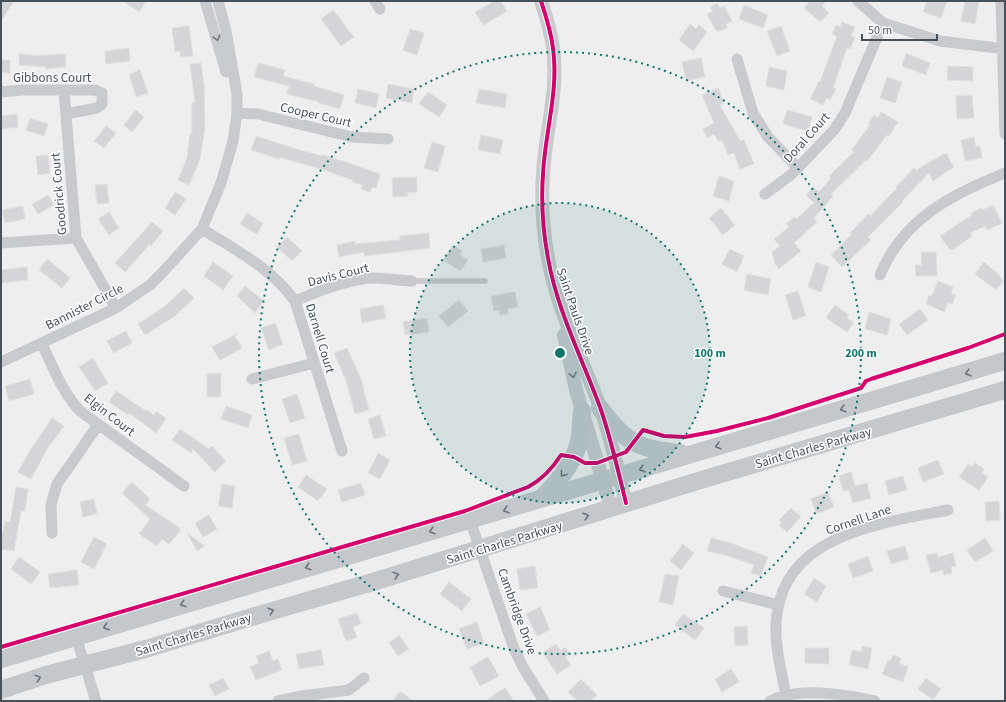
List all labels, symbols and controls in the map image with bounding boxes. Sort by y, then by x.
scale bar [862,16,937,42]
text: 50 m [868,22,892,39]
one-way arrow [212,34,221,41]
street label: Gibbons Court [13,69,92,87]
street label: Cooper Court [278,98,354,132]
street label: Doral Court [779,108,835,167]
street label: Goodrick Court [46,151,72,236]
street label: Davis Court [306,259,371,291]
street label: Saint Pauls Drive [552,265,598,357]
street label: Bannister Circle [42,280,127,334]
street label: Darnell Court [301,301,339,376]
text: 100 m [694,345,726,362]
text: 200 m [845,345,877,362]
centre of rings [553,346,567,360]
one-way arrow [964,368,971,377]
one-way arrow [568,372,576,378]
street label: Elgin Court [80,389,139,441]
one-way arrow [840,404,847,413]
street label: Saint Charles Parkway [753,423,874,473]
one-way arrow [715,441,722,450]
one-way arrow [639,464,646,473]
one-way arrow [560,470,567,477]
street label: Cornell Lane [823,500,893,540]
one-way arrow [502,505,509,514]
one-way arrow [583,512,590,520]
street label: Saint Charles Parkway [444,517,564,569]
one-way arrow [429,526,436,535]
one-way arrow [304,562,311,571]
street label: Cambridge Drive [493,566,541,657]
one-way arrow [392,571,399,580]
one-way arrow [180,599,187,608]
one-way arrow [267,607,274,616]
street label: Saint Charles Parkway [133,609,253,661]
one-way arrow [103,622,110,631]
one-way arrow [34,674,41,683]

